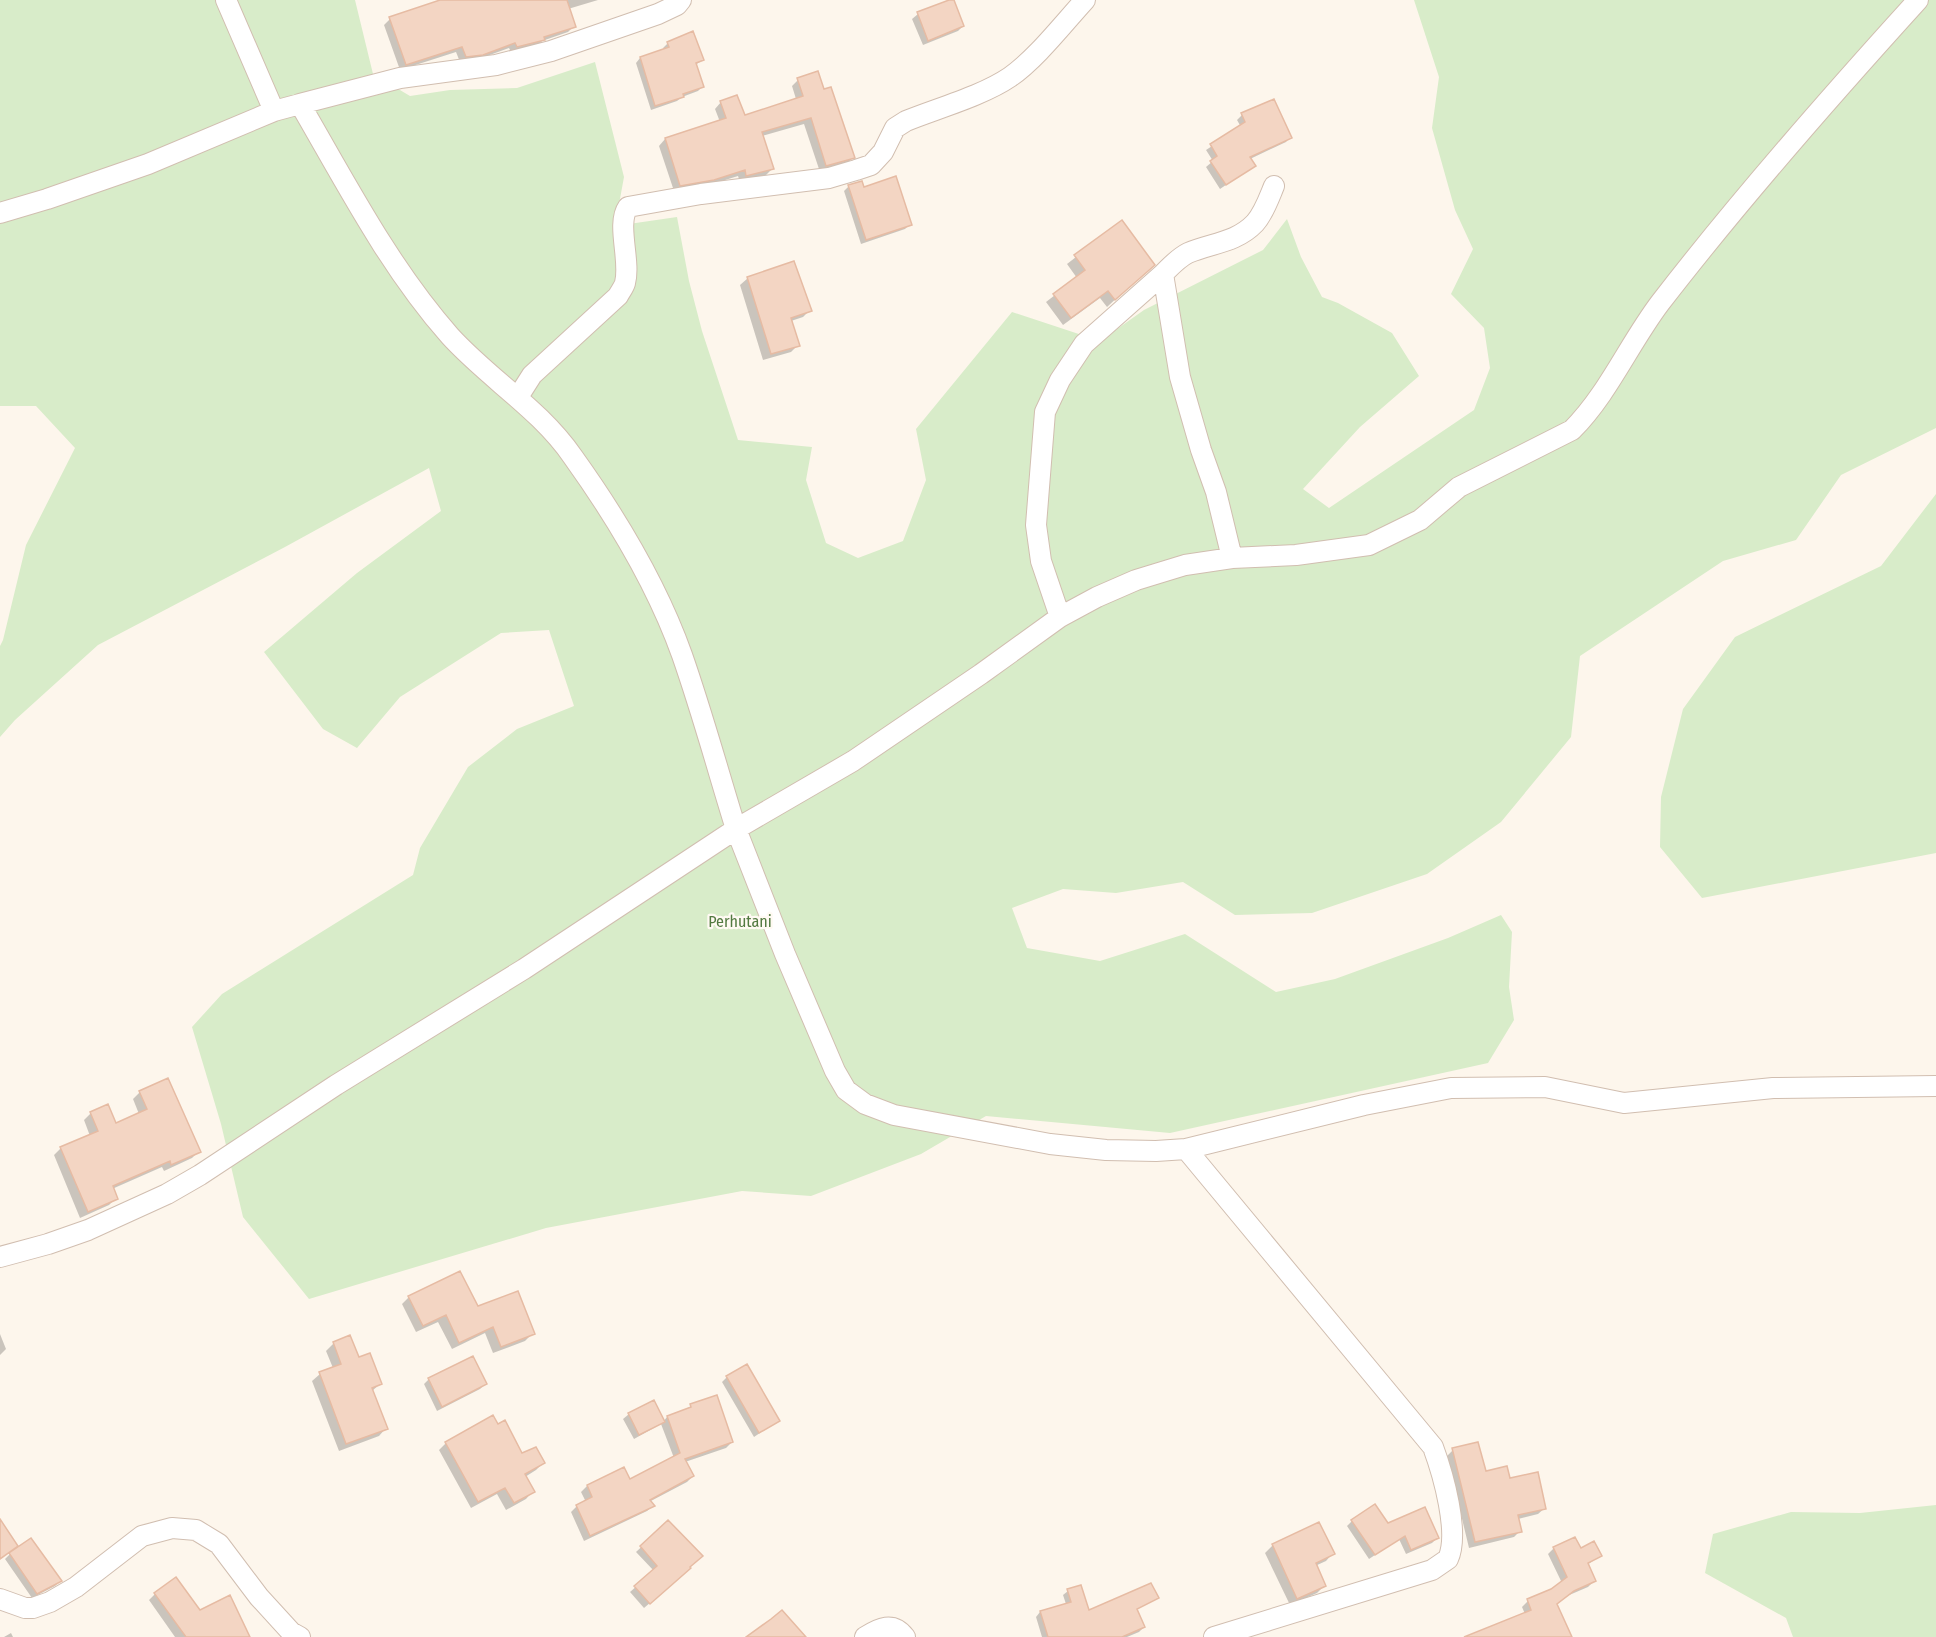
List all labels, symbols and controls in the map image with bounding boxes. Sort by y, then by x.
park label: Perhutani [708,912,772,931]

